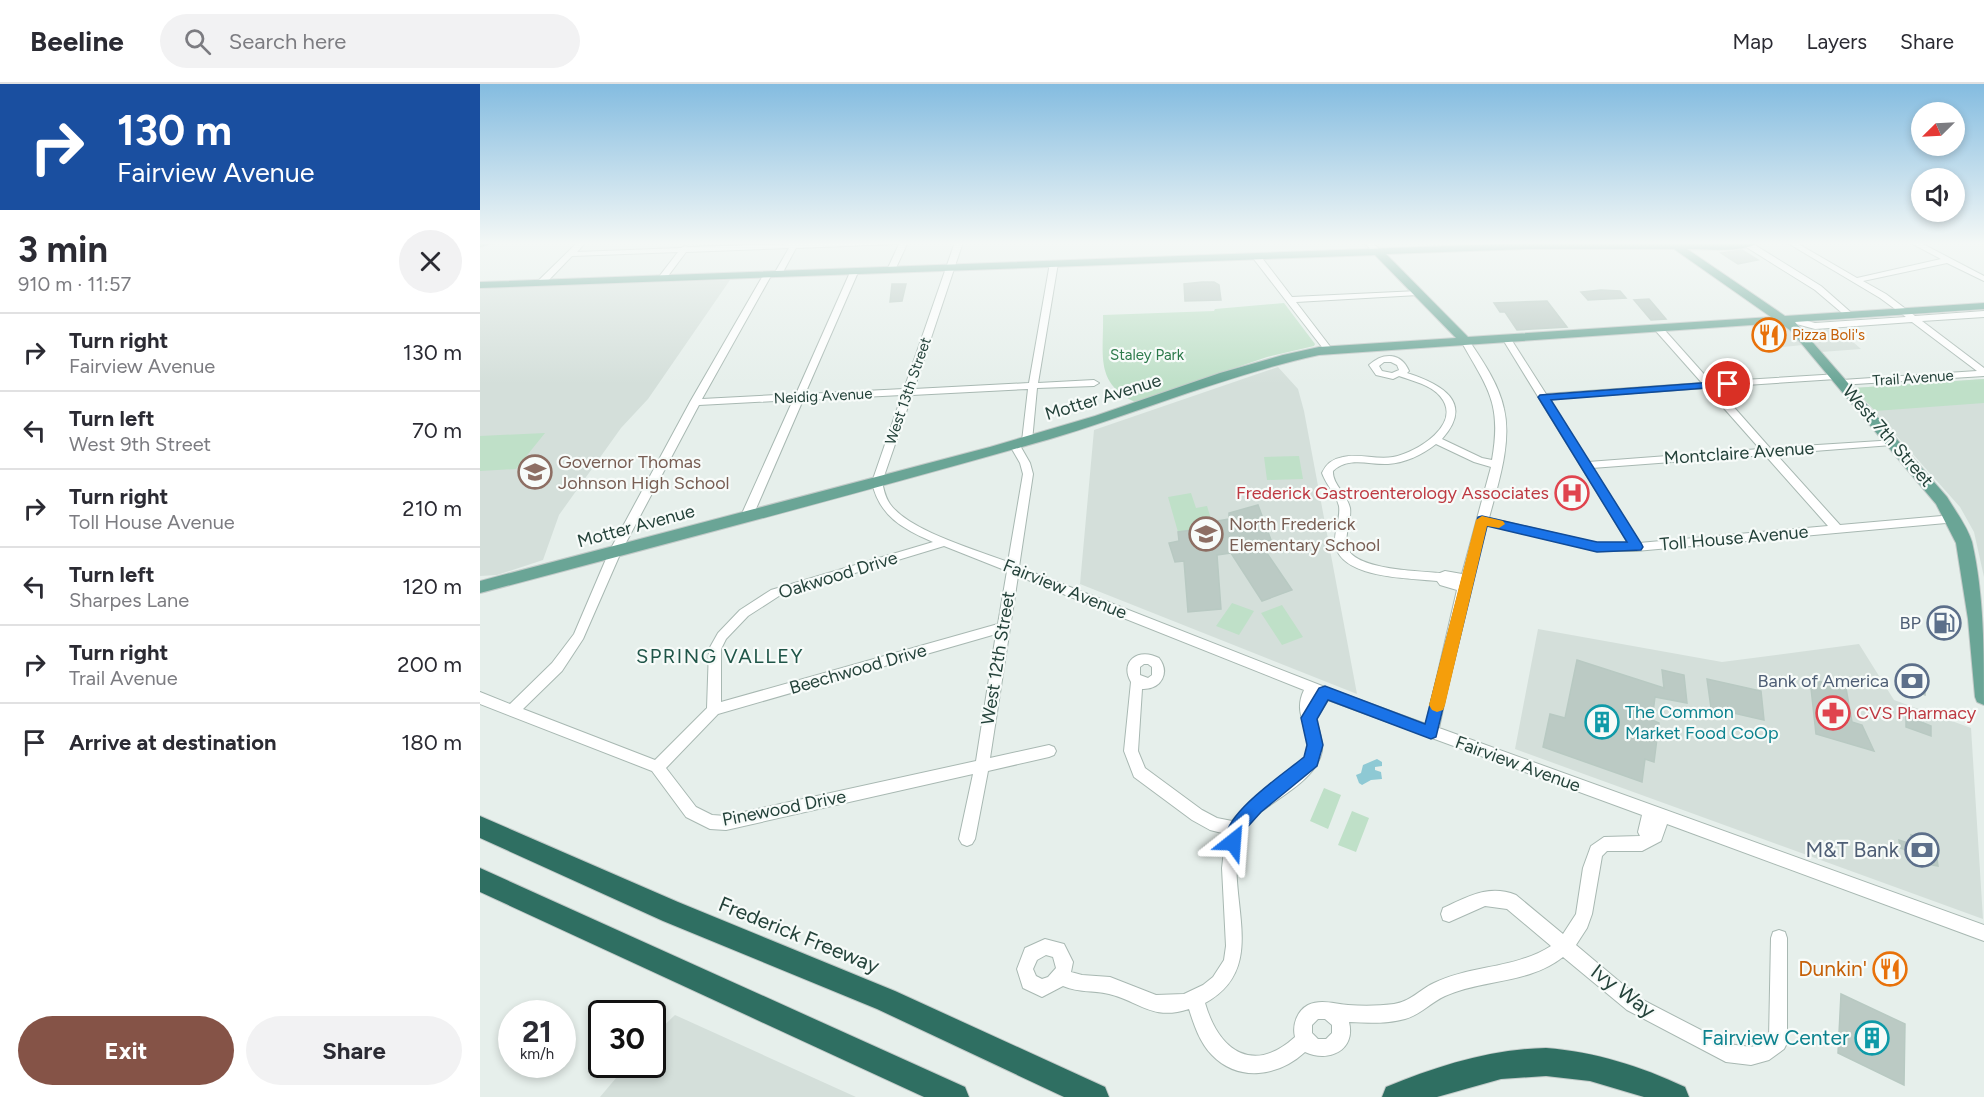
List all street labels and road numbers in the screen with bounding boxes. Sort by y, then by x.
street label: West 13th Street [881,335,935,447]
street label: Trail Avenue [1872,366,1954,390]
street label: Motter Avenue [1042,369,1164,425]
street label: West 7th Street [1838,381,1938,491]
street label: Neidig Avenue [773,384,873,408]
street label: Montclaire Avenue [1663,437,1815,469]
street label: Motter Avenue [575,500,697,552]
street label: Toll House Avenue [1659,521,1809,555]
street label: Oakwood Drive [776,546,900,604]
street label: Fairview Avenue [1000,554,1130,624]
street label: West 12th Street [977,589,1019,726]
street label: Beechwood Drive [787,639,929,699]
street label: Fairview Avenue [1452,731,1584,797]
street label: Pinewood Drive [720,785,848,831]
street label: Frederick Freeway [715,891,883,978]
street label: Ivy Way [1586,958,1660,1023]

